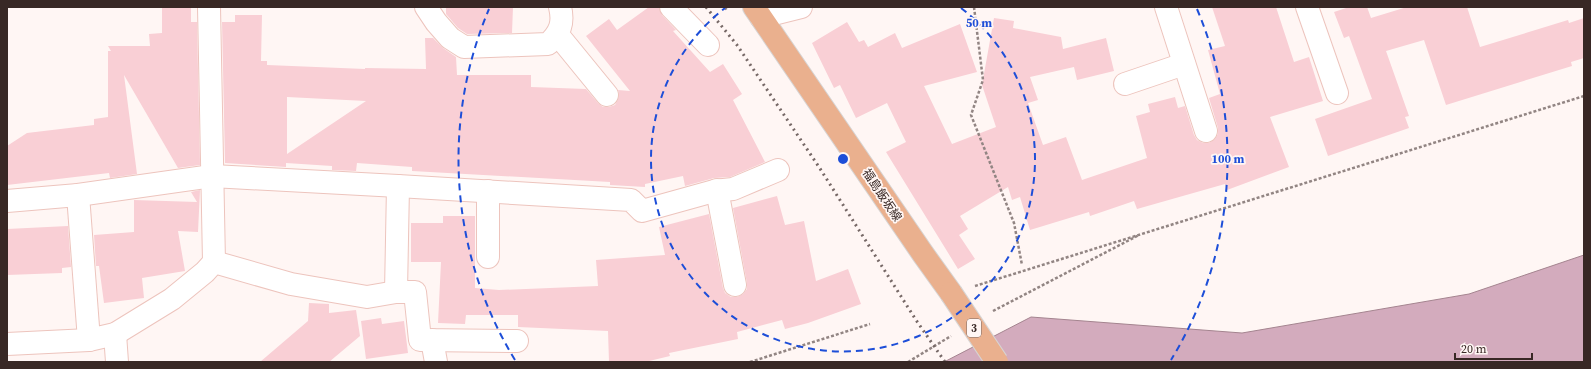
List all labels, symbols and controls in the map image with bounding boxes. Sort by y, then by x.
text: 50 m [966,15,992,31]
text: 100 m [1212,151,1245,167]
centre of rings [836,152,850,166]
street label: 福島飯坂線 [859,166,905,224]
road number: 3 [967,319,981,337]
scale bar [1455,335,1532,361]
text: 20 m [1461,341,1487,357]

